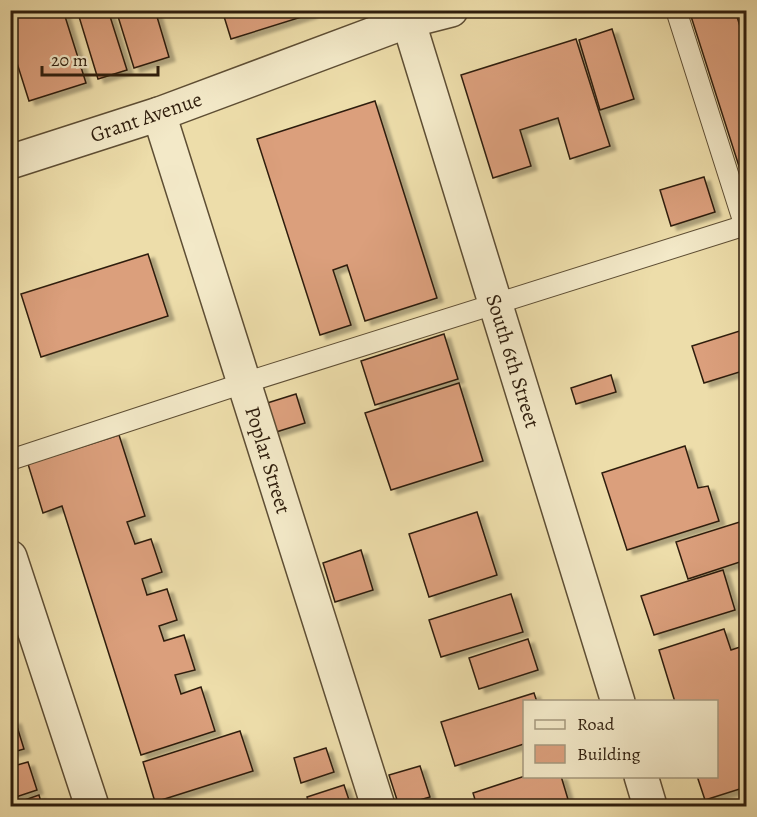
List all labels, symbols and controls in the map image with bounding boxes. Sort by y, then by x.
scale bar [42,39,158,77]
text: 20 m [51,48,88,72]
street label: Grant Avenue [86,85,206,149]
street label: South 6th Street [479,291,547,431]
street label: Poplar Street [238,403,298,517]
legend [523,700,718,778]
text: Road [577,712,615,736]
text: Building [577,742,641,766]

